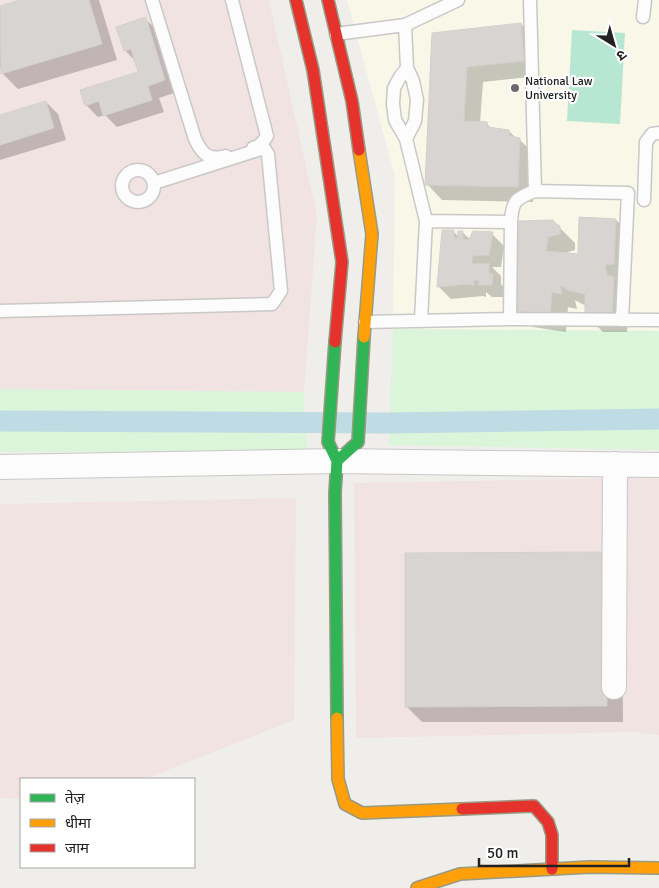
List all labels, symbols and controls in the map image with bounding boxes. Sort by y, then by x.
north arrow [589,20,639,70]
text: उ [612,46,630,65]
place label: National Law University [525,74,593,103]
marker: National Law University [509,82,521,94]
legend [20,778,195,868]
text: तेज़ [65,789,86,807]
text: धीमा [65,814,92,832]
scale bar [479,836,629,868]
text: जाम [65,839,90,857]
text: 50 m [487,844,518,862]

